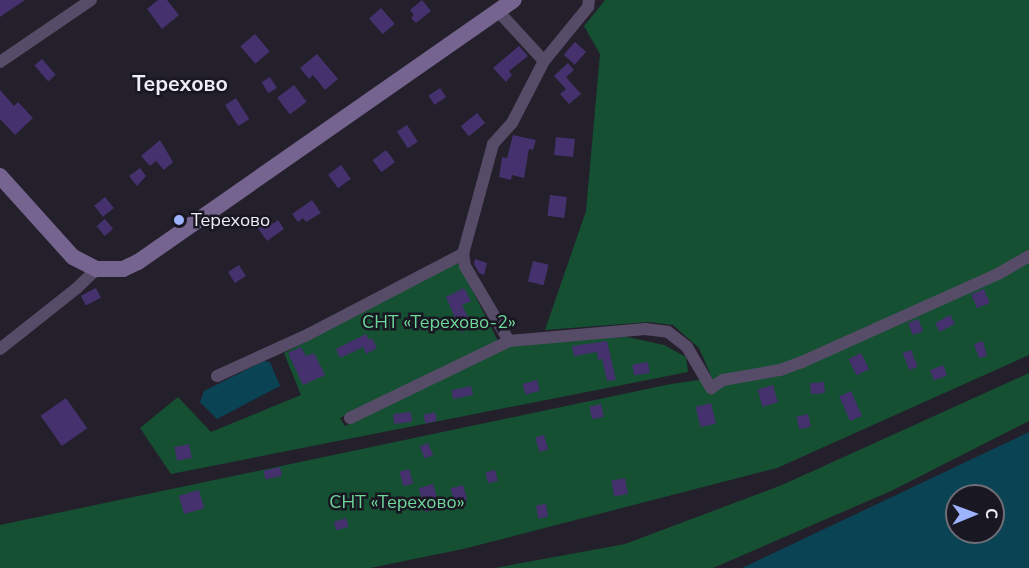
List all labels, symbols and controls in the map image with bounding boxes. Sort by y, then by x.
district label: Терехово [132,71,228,97]
place label: Терехово [191,209,270,231]
marker: Терехово [172,213,186,227]
park label: СНТ «Терехово-2» [362,311,516,333]
north arrow [945,484,1005,544]
park label: СНТ «Терехово» [329,491,465,513]
text: С [980,508,1002,519]

